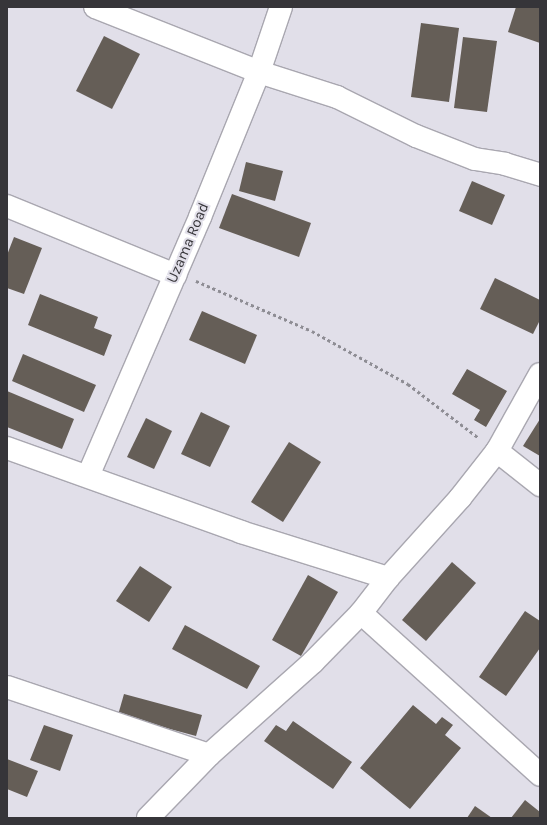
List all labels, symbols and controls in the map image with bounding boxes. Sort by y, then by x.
street label: Uzama Road [163,200,213,286]

